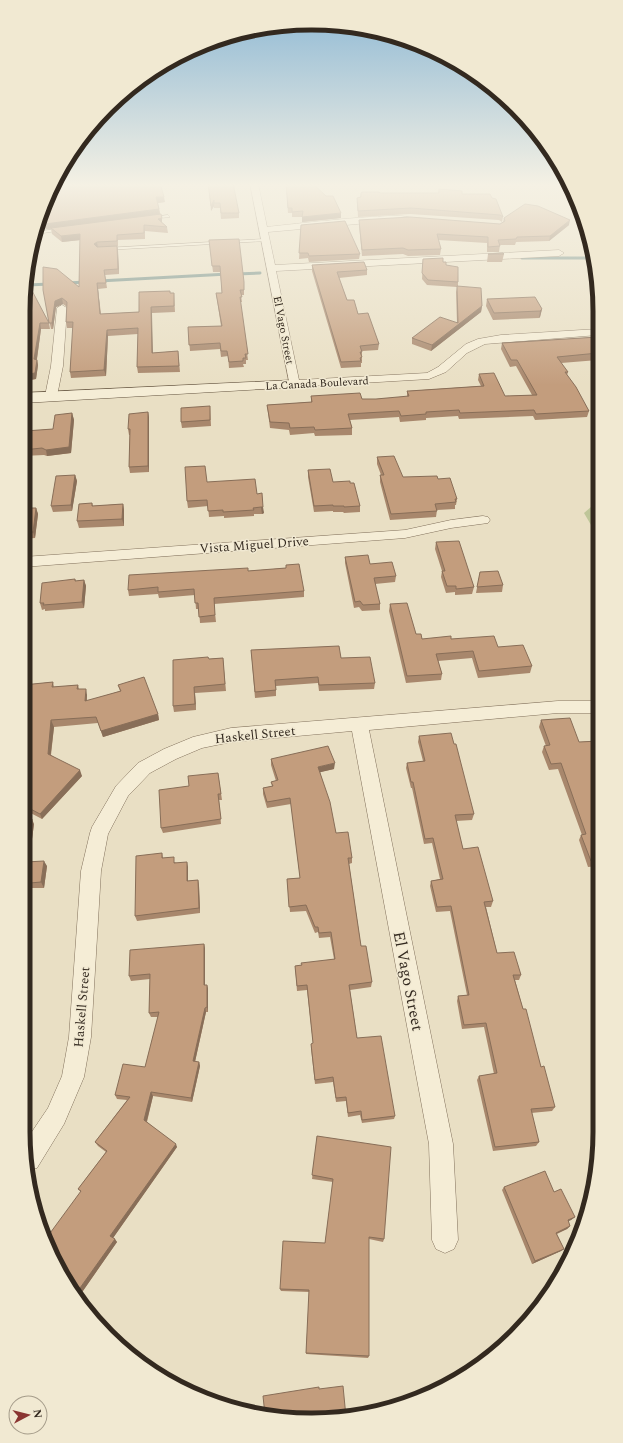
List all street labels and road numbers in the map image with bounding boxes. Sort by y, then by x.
street label: El Vago Street [269,294,299,366]
street label: La Canada Boulevard [265,372,369,395]
street label: Vista Miguel Drive [199,531,309,559]
street label: Haskell Street [214,721,297,749]
street label: El Vago Street [387,929,430,1033]
street label: Haskell Street [69,966,96,1048]

